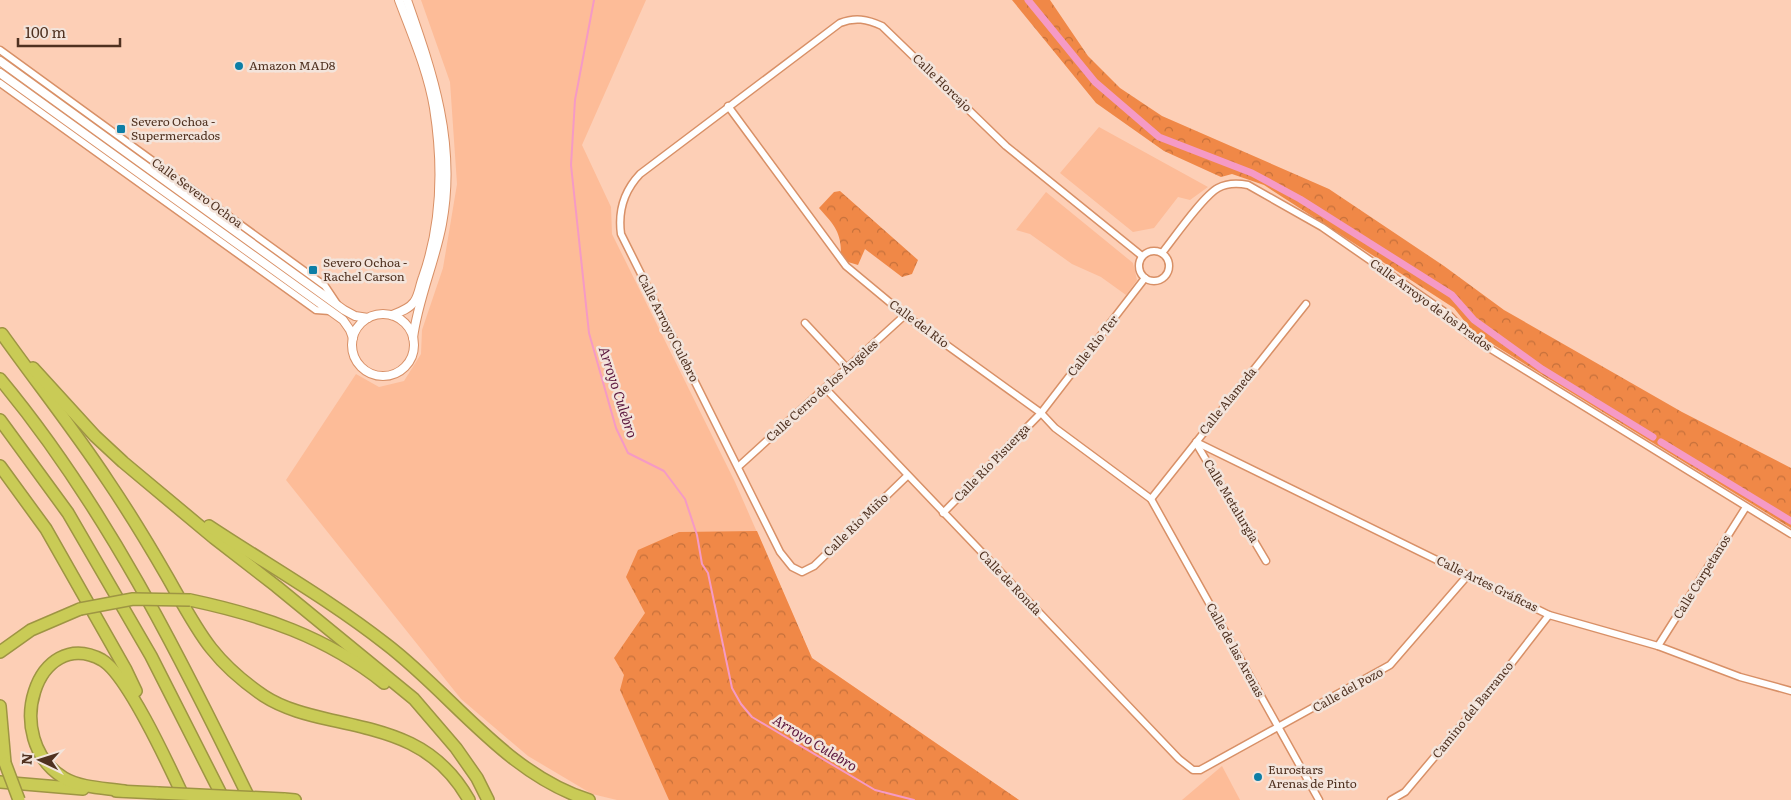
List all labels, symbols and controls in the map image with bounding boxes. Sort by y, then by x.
scale bar [18,15,120,47]
text: 100 m [25,20,66,43]
street label: Calle Horcajo [909,49,977,115]
place label: Amazon MAD8 [249,56,336,74]
marker: Amazon MAD8 [233,60,245,72]
place label: Severo Ochoa - Supermercados [131,112,221,144]
marker: Severo Ochoa - Supermercados [115,123,127,135]
street label: Calle Severo Ochoa [148,153,247,232]
place label: Severo Ochoa - Rachel Carson [323,253,407,285]
street label: Calle Arroyo de los Prados [1367,254,1497,355]
marker: Severo Ochoa - Rachel Carson [307,264,319,276]
street label: Calle Arroyo Culebro [634,270,704,385]
street label: Calle del Río [886,295,953,352]
street label: Calle Río Ter [1063,311,1122,380]
street label: Calle Cerro de los Ángeles [761,335,882,446]
water label: Arroyo Culebro [595,343,643,440]
street label: Calle Alameda [1194,362,1260,438]
street label: Calle Río Pisuerga [949,419,1034,505]
street label: Calle Metalurgia [1200,455,1264,546]
street label: Calle Río Miño [819,489,892,560]
street label: Calle Carpetanos [1668,530,1735,622]
street label: Calle de Ronda [975,546,1047,619]
street label: Calle Artes Gráficas [1434,551,1542,616]
street label: Calle de las Arenas [1202,599,1270,700]
street label: Camino del Barranco [1427,657,1517,762]
street label: Calle del Pozo [1309,662,1386,716]
water label: Arroyo Culebro [770,709,862,775]
north arrow [15,735,65,785]
text: N [16,752,36,766]
place label: Eurostars Arenas de Pinto [1268,760,1357,792]
marker: Eurostars Arenas de Pinto [1252,771,1264,783]

